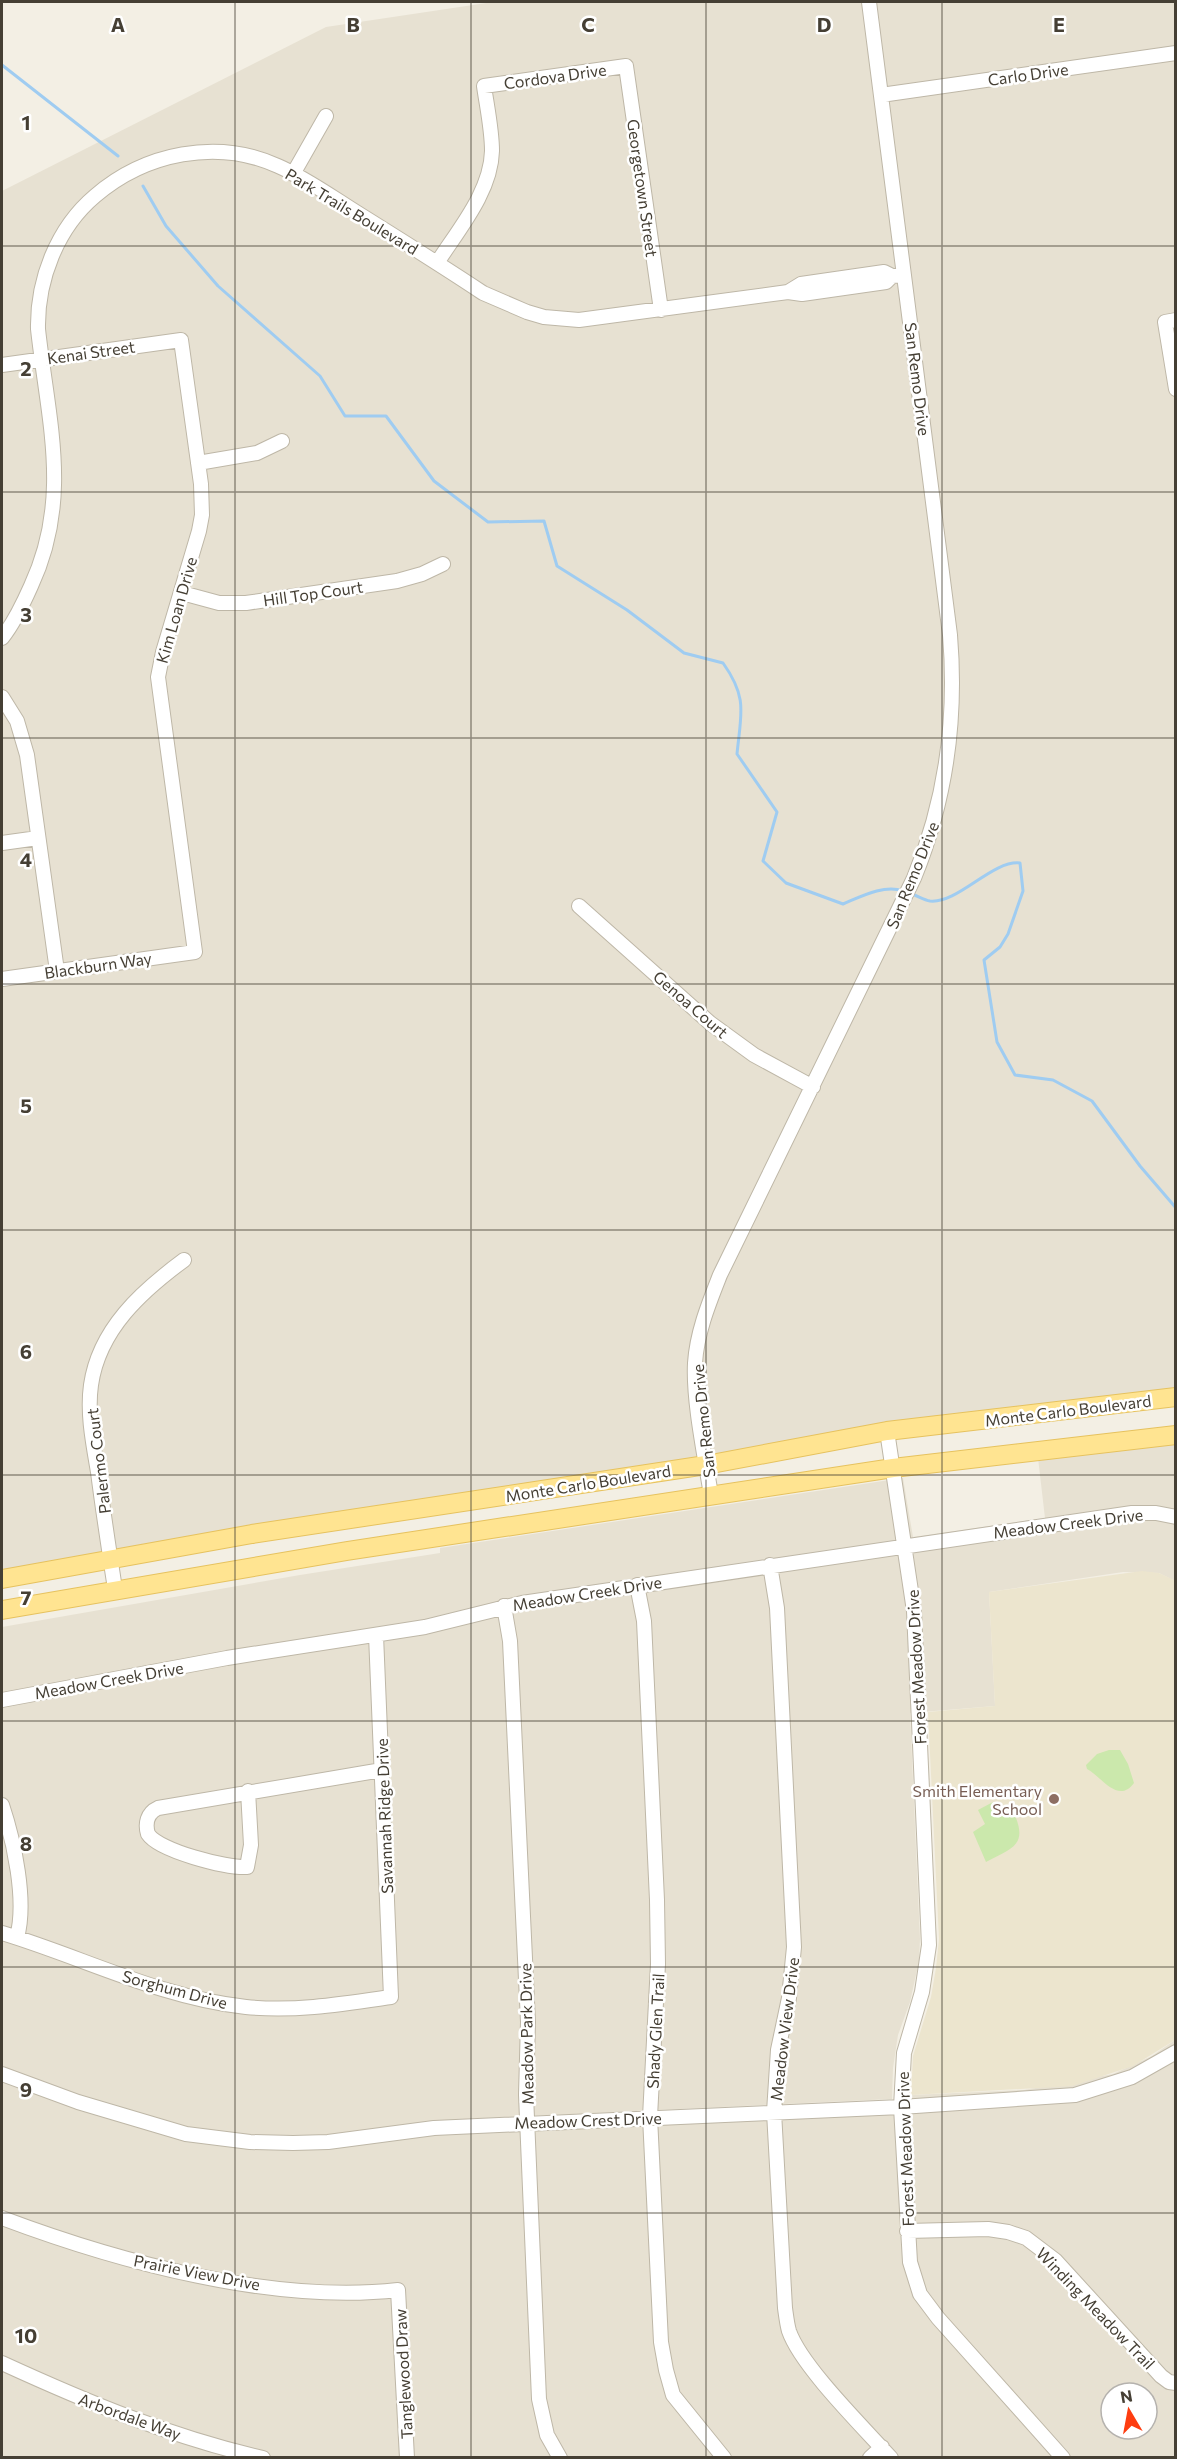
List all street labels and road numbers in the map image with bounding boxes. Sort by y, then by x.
street label: Cordova Drive [503,59,607,93]
street label: Carlo Drive [987,59,1069,89]
street label: Georgetown Street [624,118,662,259]
street label: Park Trails Boulevard [282,164,422,258]
street label: San Remo Drive [902,321,934,437]
street label: Kenai Street [46,336,137,368]
street label: Kim Loan Drive [152,555,200,665]
street label: Hill Top Court [262,577,365,609]
street label: San Remo Drive [882,819,942,931]
street label: Blackburn Way [43,948,153,982]
street label: Genoa Court [650,966,733,1042]
street label: San Remo Drive [688,1363,718,1479]
street label: Monte Carlo Boulevard [984,1390,1152,1430]
street label: Palermo Court [82,1407,114,1515]
street label: Monte Carlo Boulevard [504,1461,672,1505]
street label: Meadow Creek Drive [992,1504,1144,1542]
street label: Meadow Creek Drive [511,1572,663,1614]
street label: Forest Meadow Drive [902,1589,930,1745]
street label: Meadow Creek Drive [33,1658,185,1702]
street label: Savannah Ridge Drive [372,1738,396,1894]
street label: Meadow View Drive [766,1956,802,2102]
street label: Meadow Park Drive [515,1963,537,2105]
street label: Sorghum Drive [120,1966,230,2012]
street label: Shady Glen Trail [642,1973,668,2089]
street label: Forest Meadow Drive [893,2071,917,2227]
street label: Meadow Crest Drive [514,2108,662,2132]
street label: Winding Meadow Trail [1033,2243,1159,2373]
street label: Prairie View Drive [132,2250,262,2294]
street label: Tanglewood Draw [390,2308,416,2440]
street label: Arbordale Way [76,2389,184,2443]

